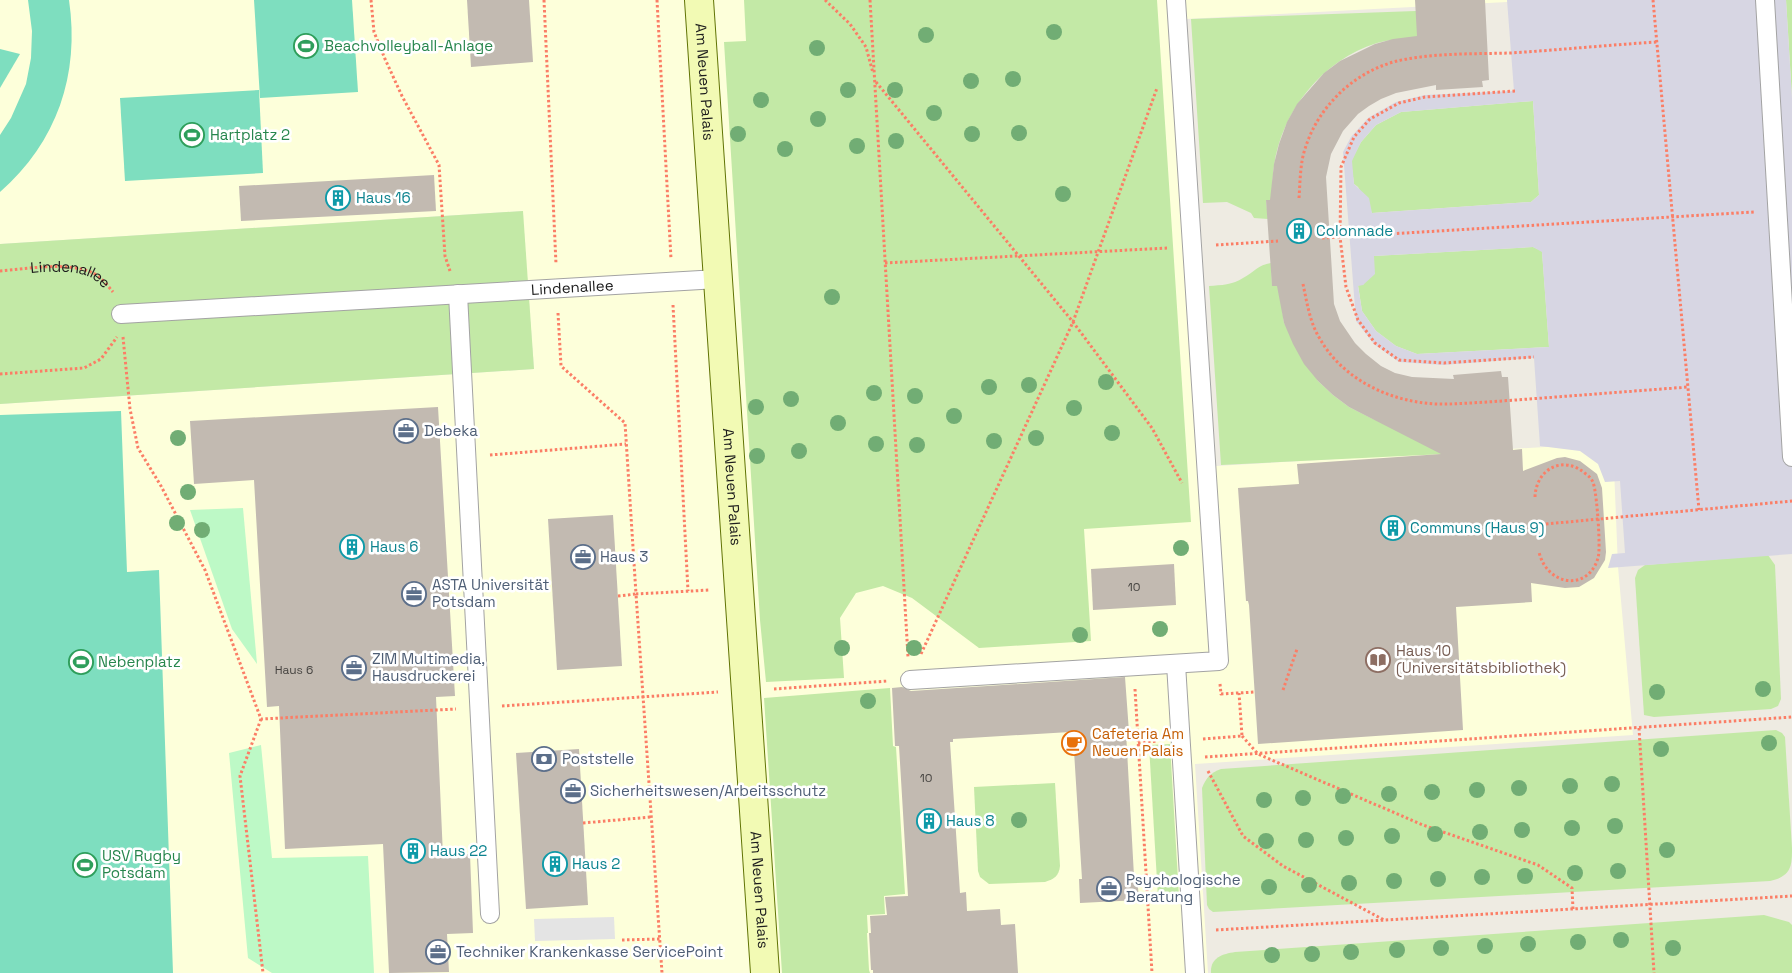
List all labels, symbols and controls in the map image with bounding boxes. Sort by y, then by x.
street label: Am Neuen Palais [692,22,719,141]
sports icon: Beachvolleyball-Anlage [293,33,319,59]
place label: Beachvolleyball-Anlage [324,36,493,55]
sports icon: Hartplatz 2 [179,122,205,148]
place label: Hartplatz 2 [210,125,290,144]
building icon: Haus 16 [325,185,351,211]
place label: Haus 16 [356,188,411,207]
building icon: Colonnade [1286,218,1312,244]
place label: Colonnade [1316,221,1393,240]
street label: Lindenallee [30,257,115,292]
street label: Lindenallee [530,275,614,299]
office icon: Debeka [393,418,419,444]
place label: Debeka [424,421,478,440]
street label: Am Neuen Palais [719,428,746,546]
building icon: Communs (Haus 9) [1380,515,1406,541]
place label: Communs (Haus 9) [1410,518,1544,538]
building icon: Haus 6 [339,534,365,560]
place label: Haus 6 [370,537,418,556]
office icon: Haus 3 [570,544,596,570]
place label: Haus 3 [600,547,648,566]
place label: ASTA Universität Potsdam [432,575,550,611]
house number: 10 [1128,579,1140,595]
office icon: ASTA Universität Potsdam [401,581,427,607]
place label: Haus 10 (Universitätsbibliothek) [1396,641,1566,678]
library icon: Haus 10 (Universitätsbibliothek) [1365,647,1391,673]
sports icon: Nebenplatz [68,649,94,675]
place label: ZIM Multimedia, Hausdruckerei [372,649,485,685]
place label: Nebenplatz [98,652,181,671]
office icon: ZIM Multimedia, Hausdruckerei [341,655,367,681]
house number: Haus 6 [275,662,313,678]
place label: Cafeteria Am Neuen Palais [1092,724,1184,760]
cafe icon: Cafeteria Am Neuen Palais [1061,730,1087,756]
bank icon: Poststelle [531,746,557,772]
place label: Poststelle [562,749,634,768]
house number: 10 [920,770,932,786]
office icon: Sicherheitswesen/Arbeitsschutz [560,778,586,804]
place label: Sicherheitswesen/Arbeitsschutz [590,781,826,800]
building icon: Haus 8 [916,808,942,834]
place label: Haus 8 [946,811,995,830]
street label: Am Neuen Palais [746,831,773,949]
building icon: Haus 22 [400,838,426,864]
place label: Haus 22 [430,841,487,860]
place label: USV Rugby Potsdam [102,846,181,882]
building icon: Haus 2 [542,851,568,877]
sports icon: USV Rugby Potsdam [72,852,98,878]
place label: Haus 2 [572,854,620,873]
place label: Psychologische Beratung [1126,870,1241,906]
office icon: Psychologische Beratung [1096,876,1122,902]
office icon: Techniker Krankenkasse ServicePoint [425,939,451,965]
place label: Techniker Krankenkasse ServicePoint [456,942,723,961]

